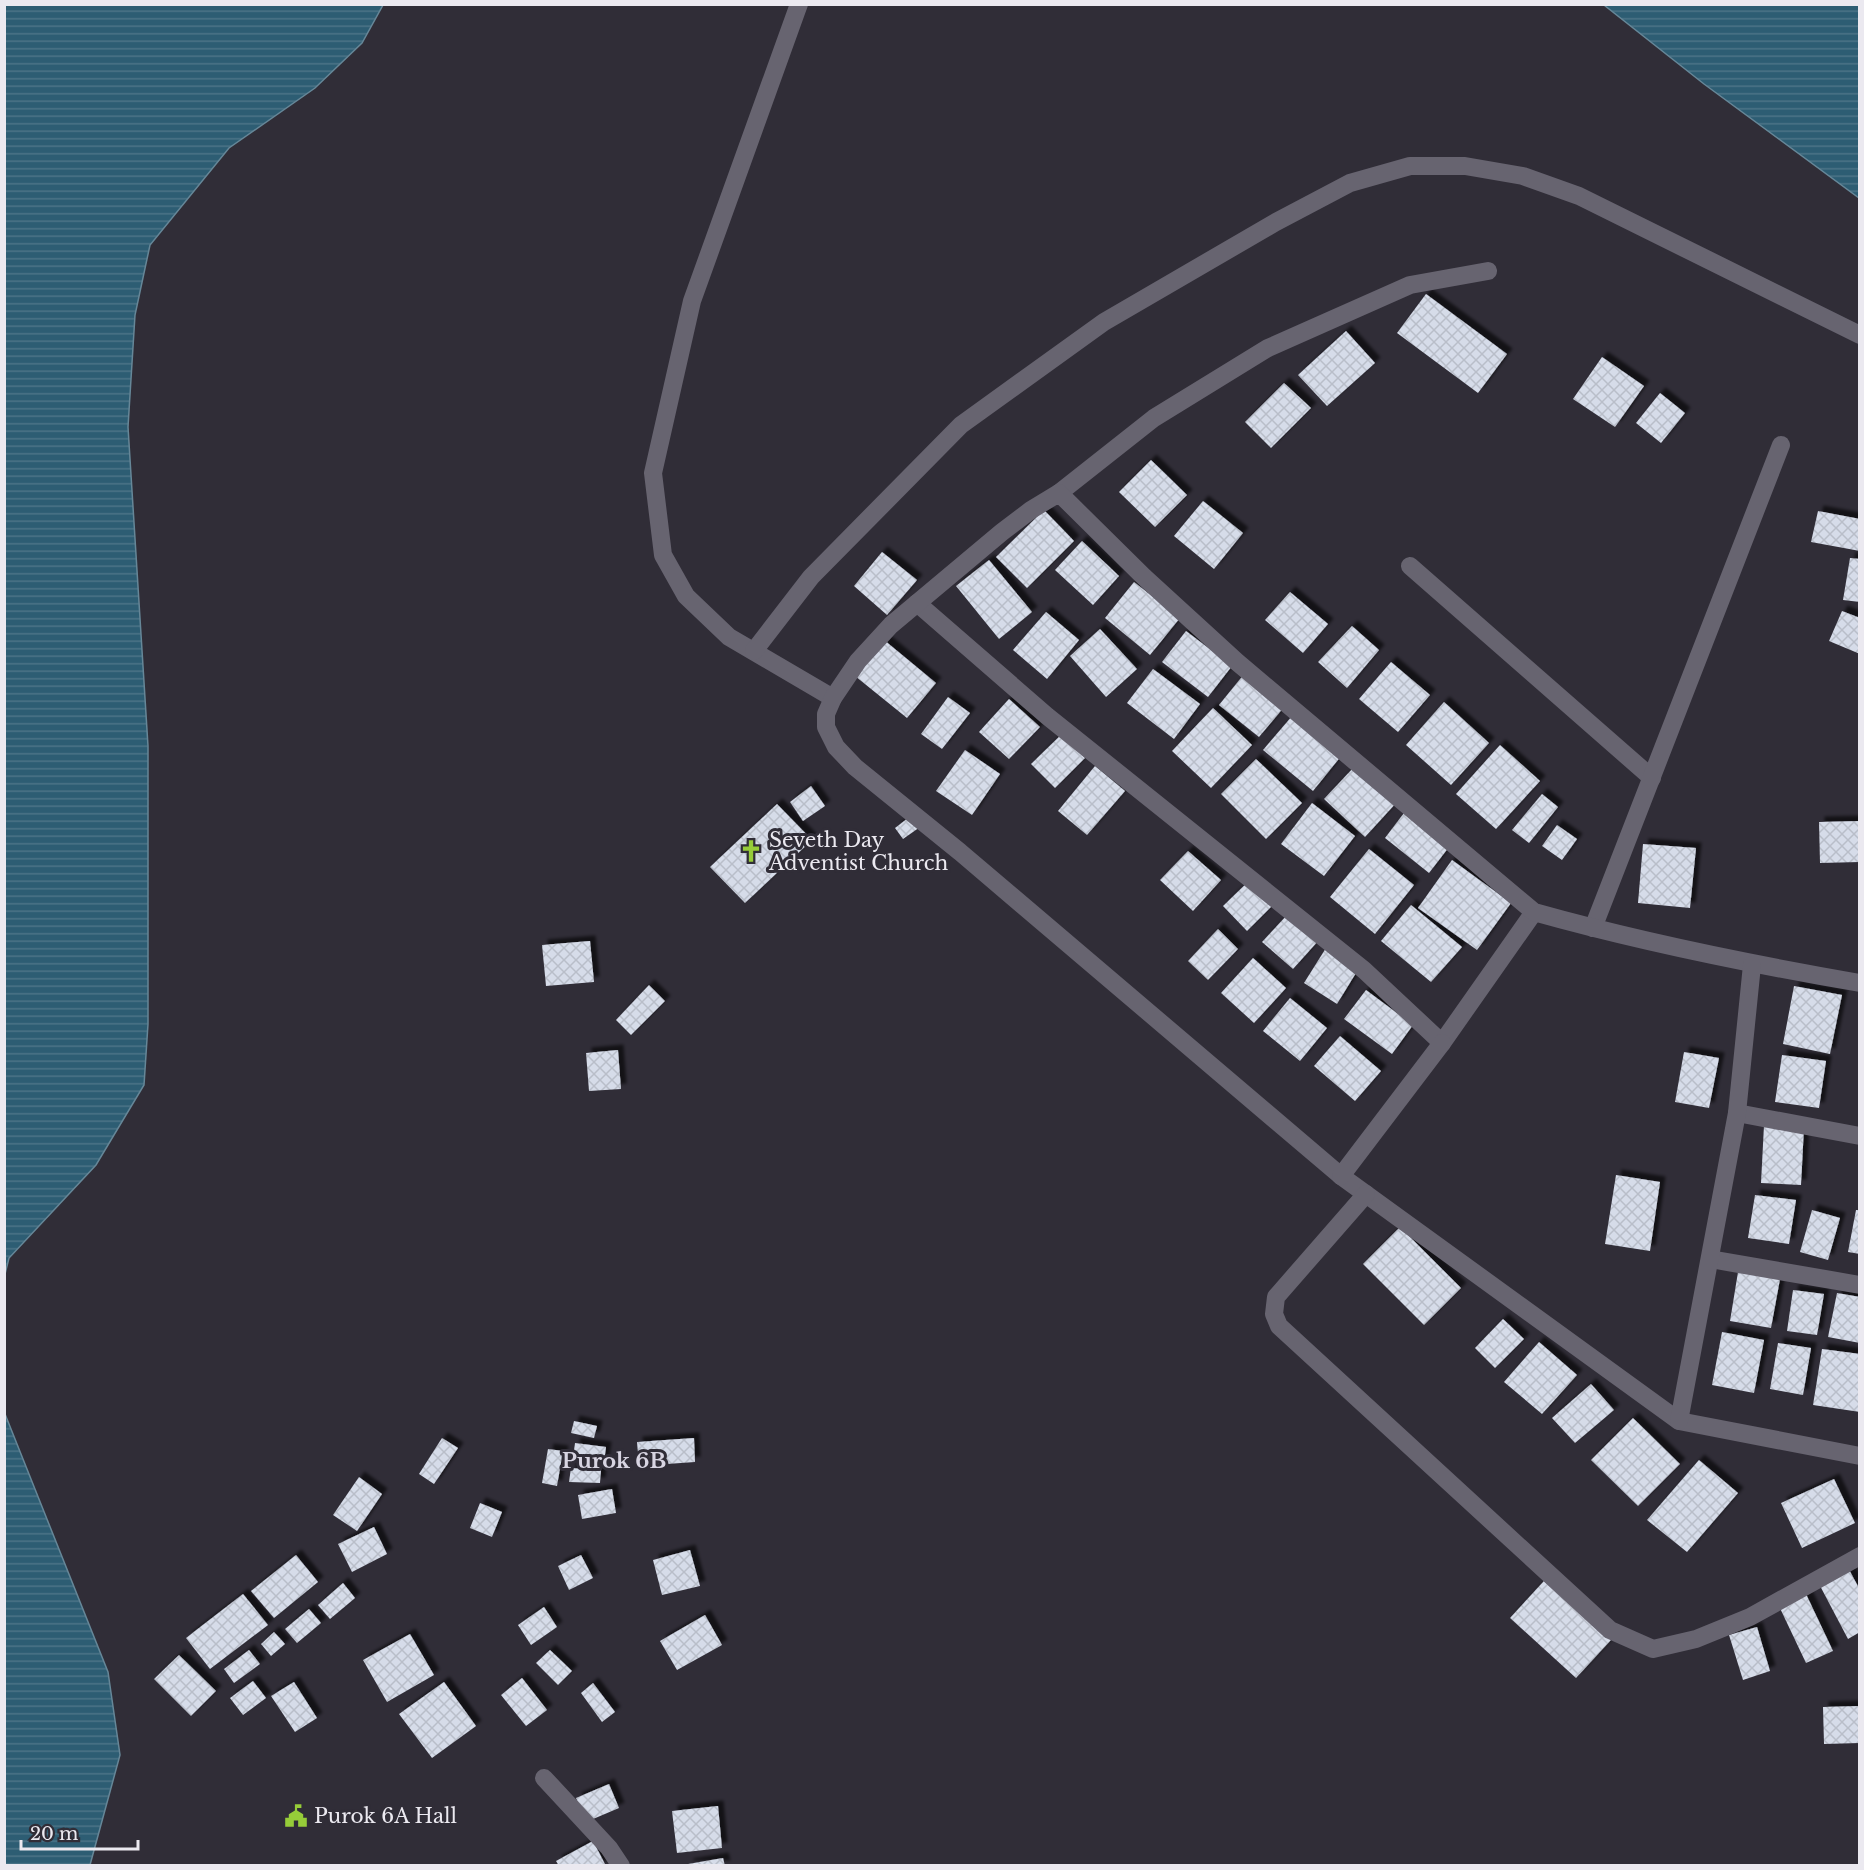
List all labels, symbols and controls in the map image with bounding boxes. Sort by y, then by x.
place label: Seveth Day Adventist Church [768,828,948,875]
church icon: Seveth Day Adventist Church [738,838,764,864]
district label: Purok 6B [562,1448,666,1474]
public building icon: Purok 6A Hall [283,1803,309,1829]
place label: Purok 6A Hall [314,1804,457,1828]
scale bar [21,1813,138,1851]
text: 20 m [30,1823,78,1845]

